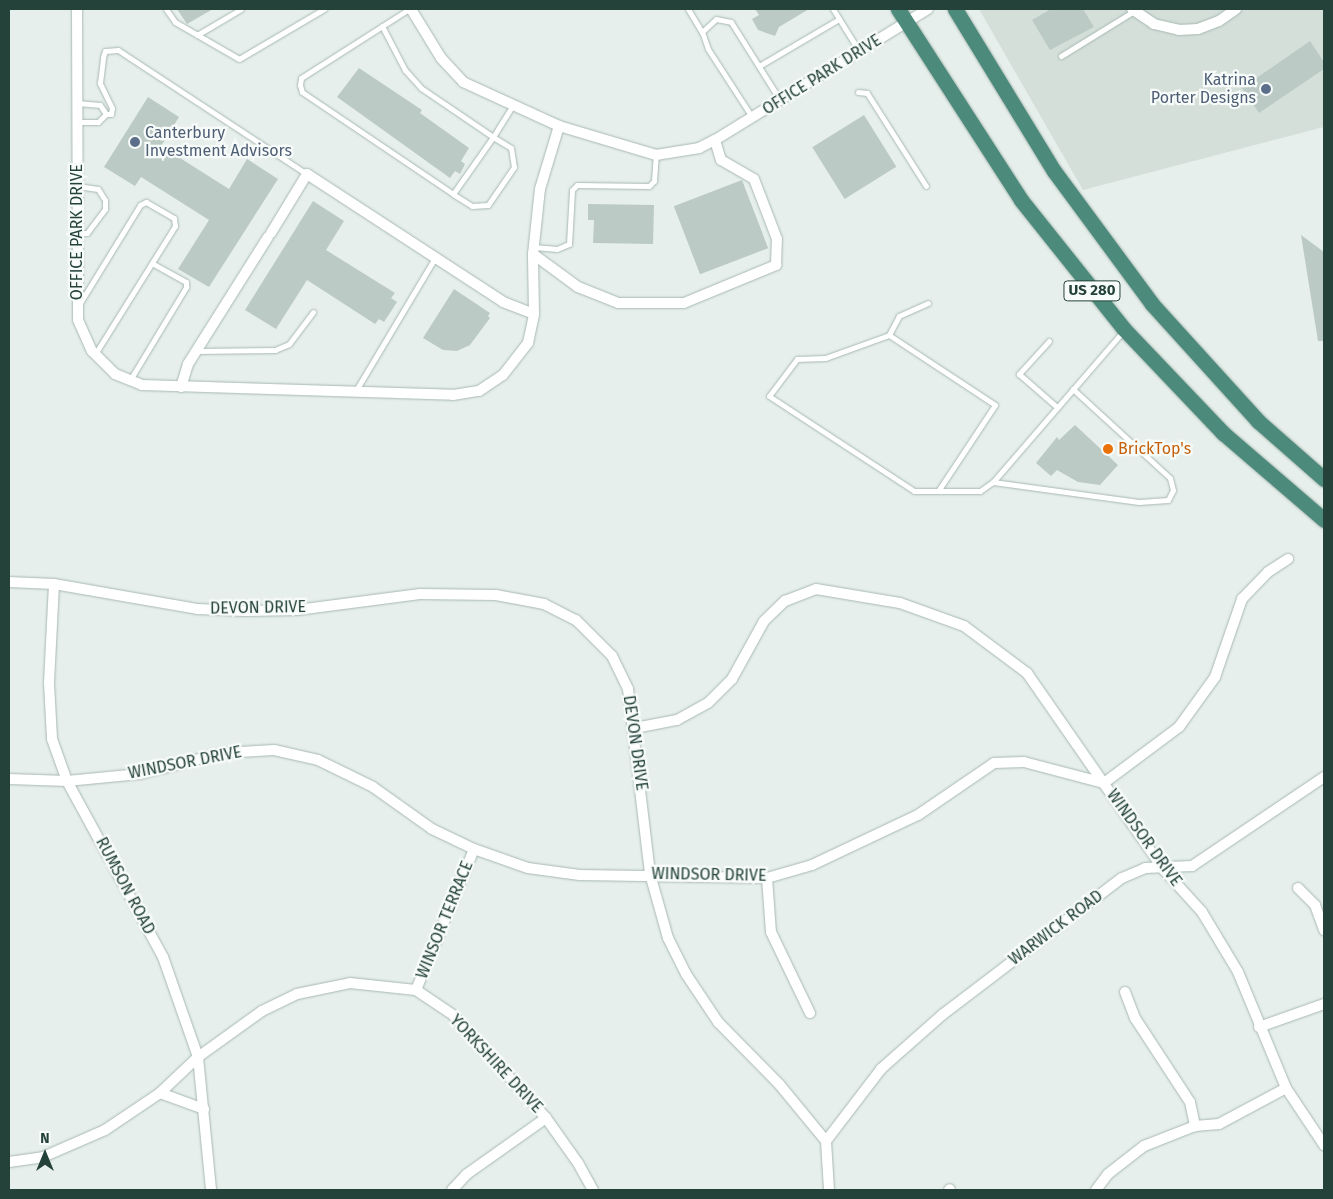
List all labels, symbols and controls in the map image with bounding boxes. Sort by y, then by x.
street label: OFFICE PARK DRIVE [759,31,885,119]
place label: Katrina Porter Designs [1151,70,1256,108]
marker: Katrina Porter Designs [1260,83,1272,95]
place label: Canterbury Investment Advisors [145,123,292,161]
marker: Canterbury Investment Advisors [129,136,141,148]
street label: OFFICE PARK DRIVE [67,164,87,300]
road number: US 280 [1063,278,1121,304]
place label: BrickTop's [1118,439,1191,459]
marker: BrickTop's [1102,443,1114,455]
street label: DEVON DRIVE [210,598,306,618]
street label: DEVON DRIVE [619,694,651,792]
street label: WINDSOR DRIVE [127,743,243,783]
street label: WINDSOR DRIVE [1102,786,1186,890]
street label: RUMSON ROAD [91,834,159,938]
street label: WINSOR TERRACE [413,858,477,982]
street label: WINDSOR DRIVE [651,864,767,886]
street label: WARWICK ROAD [1005,886,1107,970]
street label: YORKSHIRE DRIVE [446,1011,546,1117]
north arrow [20,1129,70,1179]
text: N [40,1130,50,1147]

